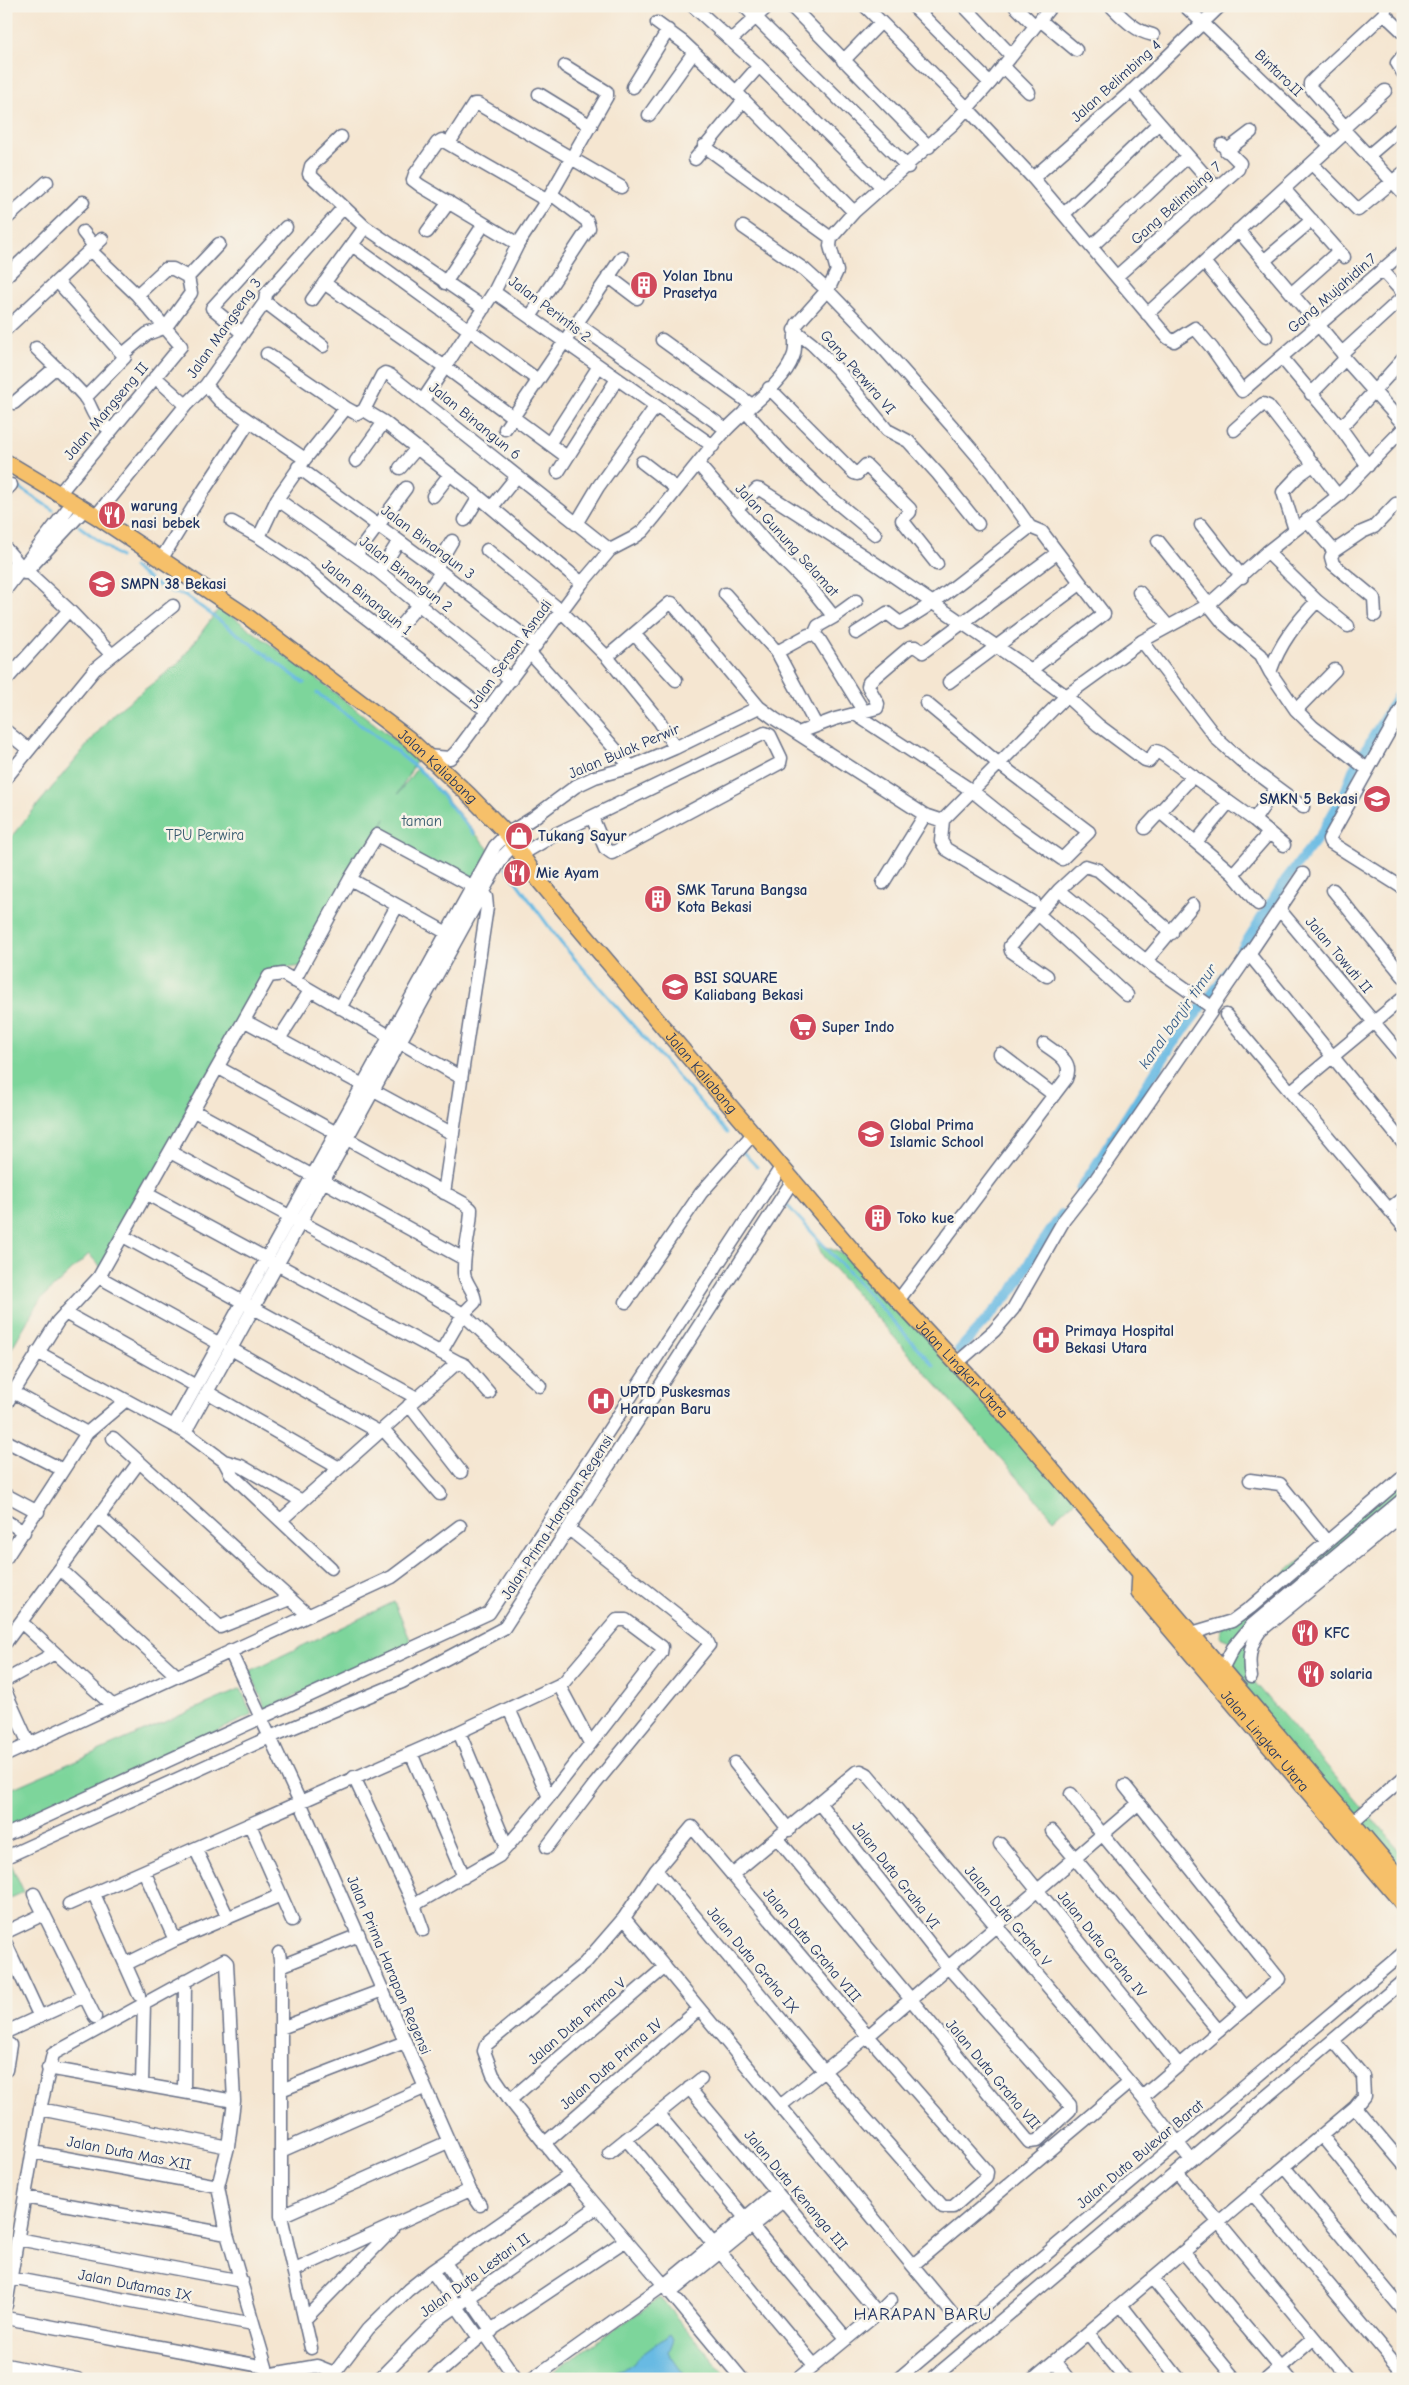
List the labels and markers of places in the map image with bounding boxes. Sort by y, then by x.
place label: Yolan Ibnu Prasetya [663,267,733,302]
building icon: Yolan Ibnu Prasetya [629,270,659,300]
place label: warung nasi bebek [131,497,201,532]
restaurant icon: warung nasi bebek [97,500,127,530]
school or university icon: SMPN 38 Bekasi [87,569,117,599]
place label: SMPN 38 Bekasi [121,575,226,593]
school or university icon: SMKN 5 Bekasi [1362,784,1392,814]
place label: SMKN 5 Bekasi [1260,790,1358,808]
shop icon: Tukang Sayur [504,821,534,851]
place label: Tukang Sayur [538,827,627,845]
restaurant icon: Mie Ayam [502,858,532,888]
place label: Mie Ayam [536,864,599,882]
place label: SMK Taruna Bangsa Kota Bekasi [677,881,807,916]
building icon: SMK Taruna Bangsa Kota Bekasi [643,884,673,914]
place label: BSI SQUARE Kaliabang Bekasi [694,969,803,1004]
school or university icon: BSI SQUARE Kaliabang Bekasi [660,972,690,1002]
supermarket icon: Super Indo [788,1012,818,1042]
place label: Super Indo [822,1018,895,1036]
place label: Global Prima Islamic School [890,1116,984,1151]
school or university icon: Global Prima Islamic School [856,1119,886,1149]
building icon: Toko kue [863,1203,893,1233]
place label: Toko kue [897,1209,954,1227]
place label: Primaya Hospital Bekasi Utara [1065,1322,1174,1357]
hospital icon: Primaya Hospital Bekasi Utara [1031,1325,1061,1355]
place label: UPTD Puskesmas Harapan Baru [620,1383,730,1418]
hospital icon: UPTD Puskesmas Harapan Baru [586,1386,616,1416]
restaurant icon: KFC [1290,1618,1320,1648]
place label: KFC [1324,1624,1350,1642]
restaurant icon: solaria [1296,1659,1326,1689]
place label: solaria [1330,1665,1373,1683]

